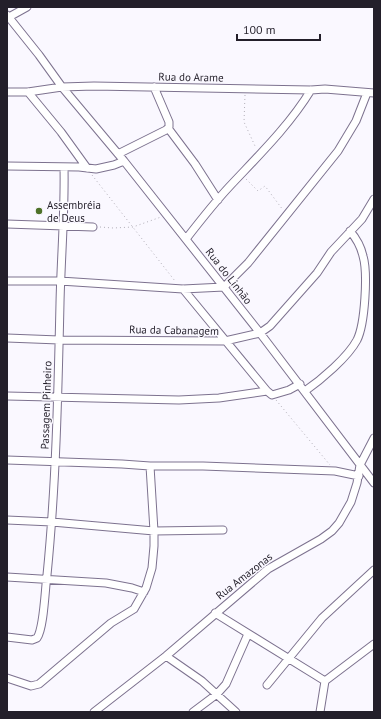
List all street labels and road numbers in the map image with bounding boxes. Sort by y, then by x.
street label: Rua do Arame [158,69,224,85]
street label: Rua do Linhão [203,245,255,307]
street label: Rua da Cabanagem [129,322,219,338]
street label: Passagem Pinheiro [37,360,55,450]
street label: Rua Amazonas [213,549,275,602]

